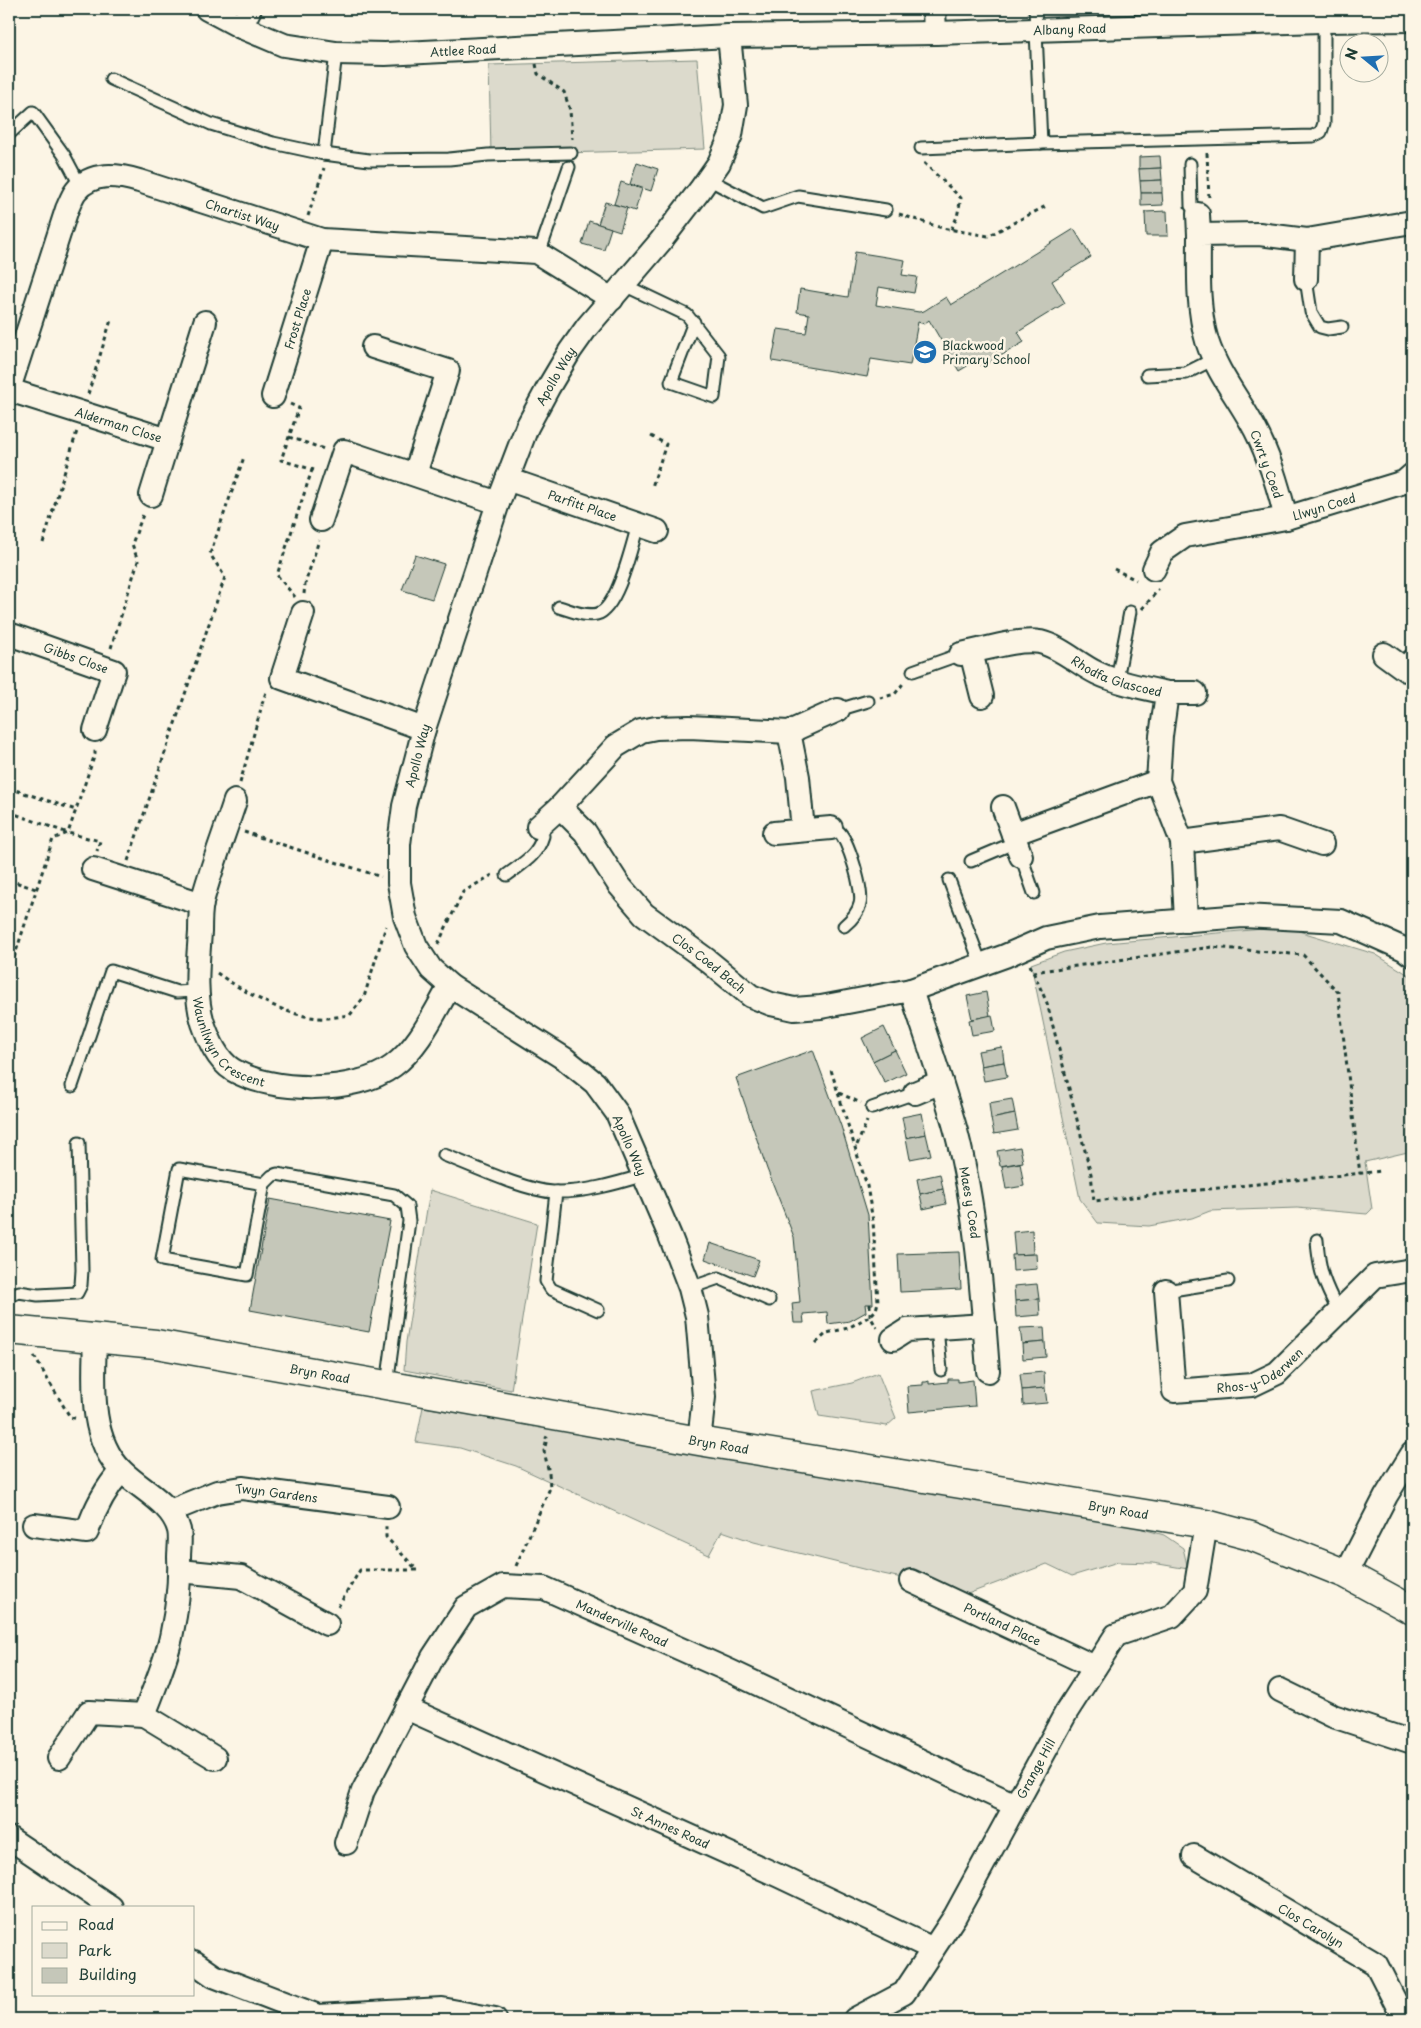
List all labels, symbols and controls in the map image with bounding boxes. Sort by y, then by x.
street label: Albany Road [1033,19,1107,39]
north arrow [1338,32,1388,82]
street label: Attlee Road [429,39,497,61]
text: N [1339,45,1363,62]
street label: Chartist Way [203,194,282,235]
street label: Frost Place [279,286,315,352]
place label: Blackwood Primary School [942,336,1030,368]
school or university icon: Blackwood Primary School [912,339,938,365]
street label: Apollo Way [531,343,580,409]
street label: Alderman Close [73,402,164,447]
street label: Cwrt y Coed [1246,427,1288,501]
street label: Parfitt Place [546,485,619,525]
street label: Llwyn Coed [1290,488,1358,525]
street label: Gibbs Close [41,638,111,677]
street label: Rhodfa Glascoed [1068,651,1164,701]
street label: Apollo Way [400,721,434,789]
street label: Clos Coed Bach [668,928,750,997]
street label: Waunllwyn Crescent [189,996,267,1091]
street label: Apollo Way [608,1111,652,1179]
street label: Maes y Coed [955,1165,985,1240]
street label: Rhos-y-Dderwen [1216,1344,1307,1397]
street label: Bryn Road [288,1359,352,1388]
street label: Bryn Road [687,1430,750,1458]
street label: Twyn Gardens [234,1479,319,1507]
street label: Bryn Road [1086,1496,1150,1523]
street label: Manderville Road [573,1594,671,1651]
street label: Portland Place [961,1598,1044,1650]
street label: Grange Hill [1012,1735,1059,1802]
street label: St Annes Road [628,1801,713,1853]
street label: Clos Carolyn [1275,1899,1347,1952]
legend [32,1906,195,1996]
text: Road [78,1912,114,1935]
text: Park [78,1938,112,1961]
text: Building [78,1962,137,1985]

